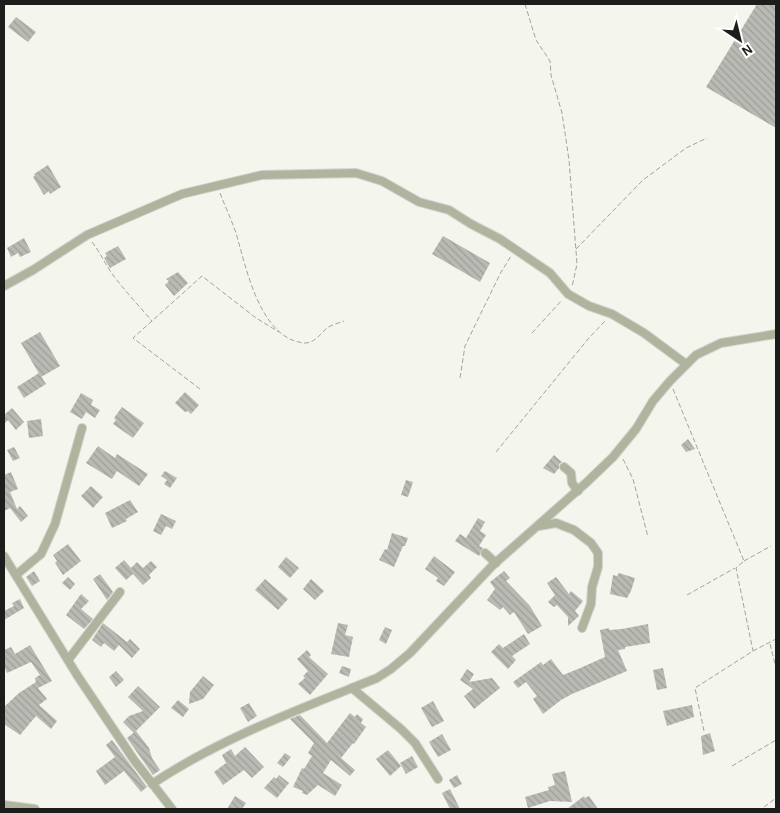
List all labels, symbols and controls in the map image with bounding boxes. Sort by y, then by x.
north arrow [715,15,765,65]
text: N [739,41,755,58]

